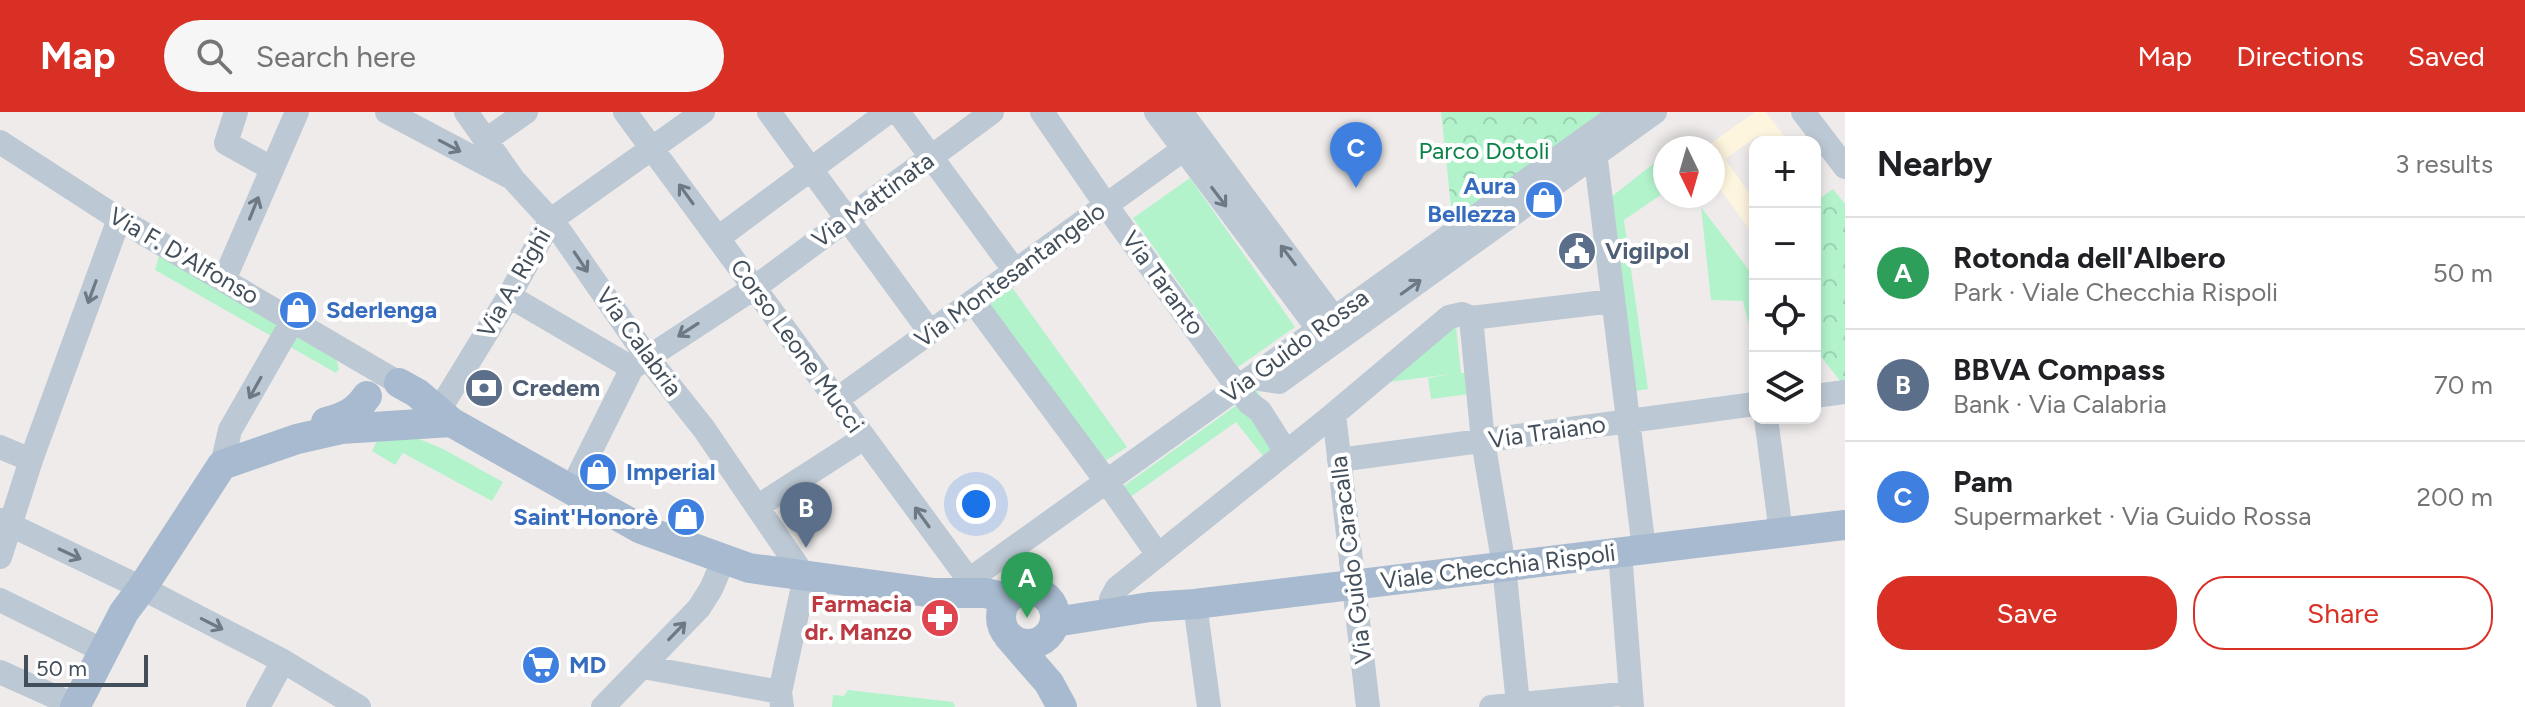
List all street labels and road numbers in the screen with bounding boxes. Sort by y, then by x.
street label: Via Mattinata [806,146,939,254]
street label: Via Montesantangelo [909,196,1110,353]
street label: Via F. D'Alfonso [104,201,264,310]
street label: Via A. Righi [471,223,556,342]
street label: Via Taranto [1116,225,1211,340]
street label: Corso Leone Mucci [725,253,870,438]
street label: Via Calabria [590,282,689,402]
street label: Via Guido Rossa [1215,282,1374,409]
street label: Via Traiano [1487,409,1607,454]
street label: Via Guido Caracalla [1323,454,1378,666]
street label: Viale Checchia Rispoli [1379,538,1617,595]

